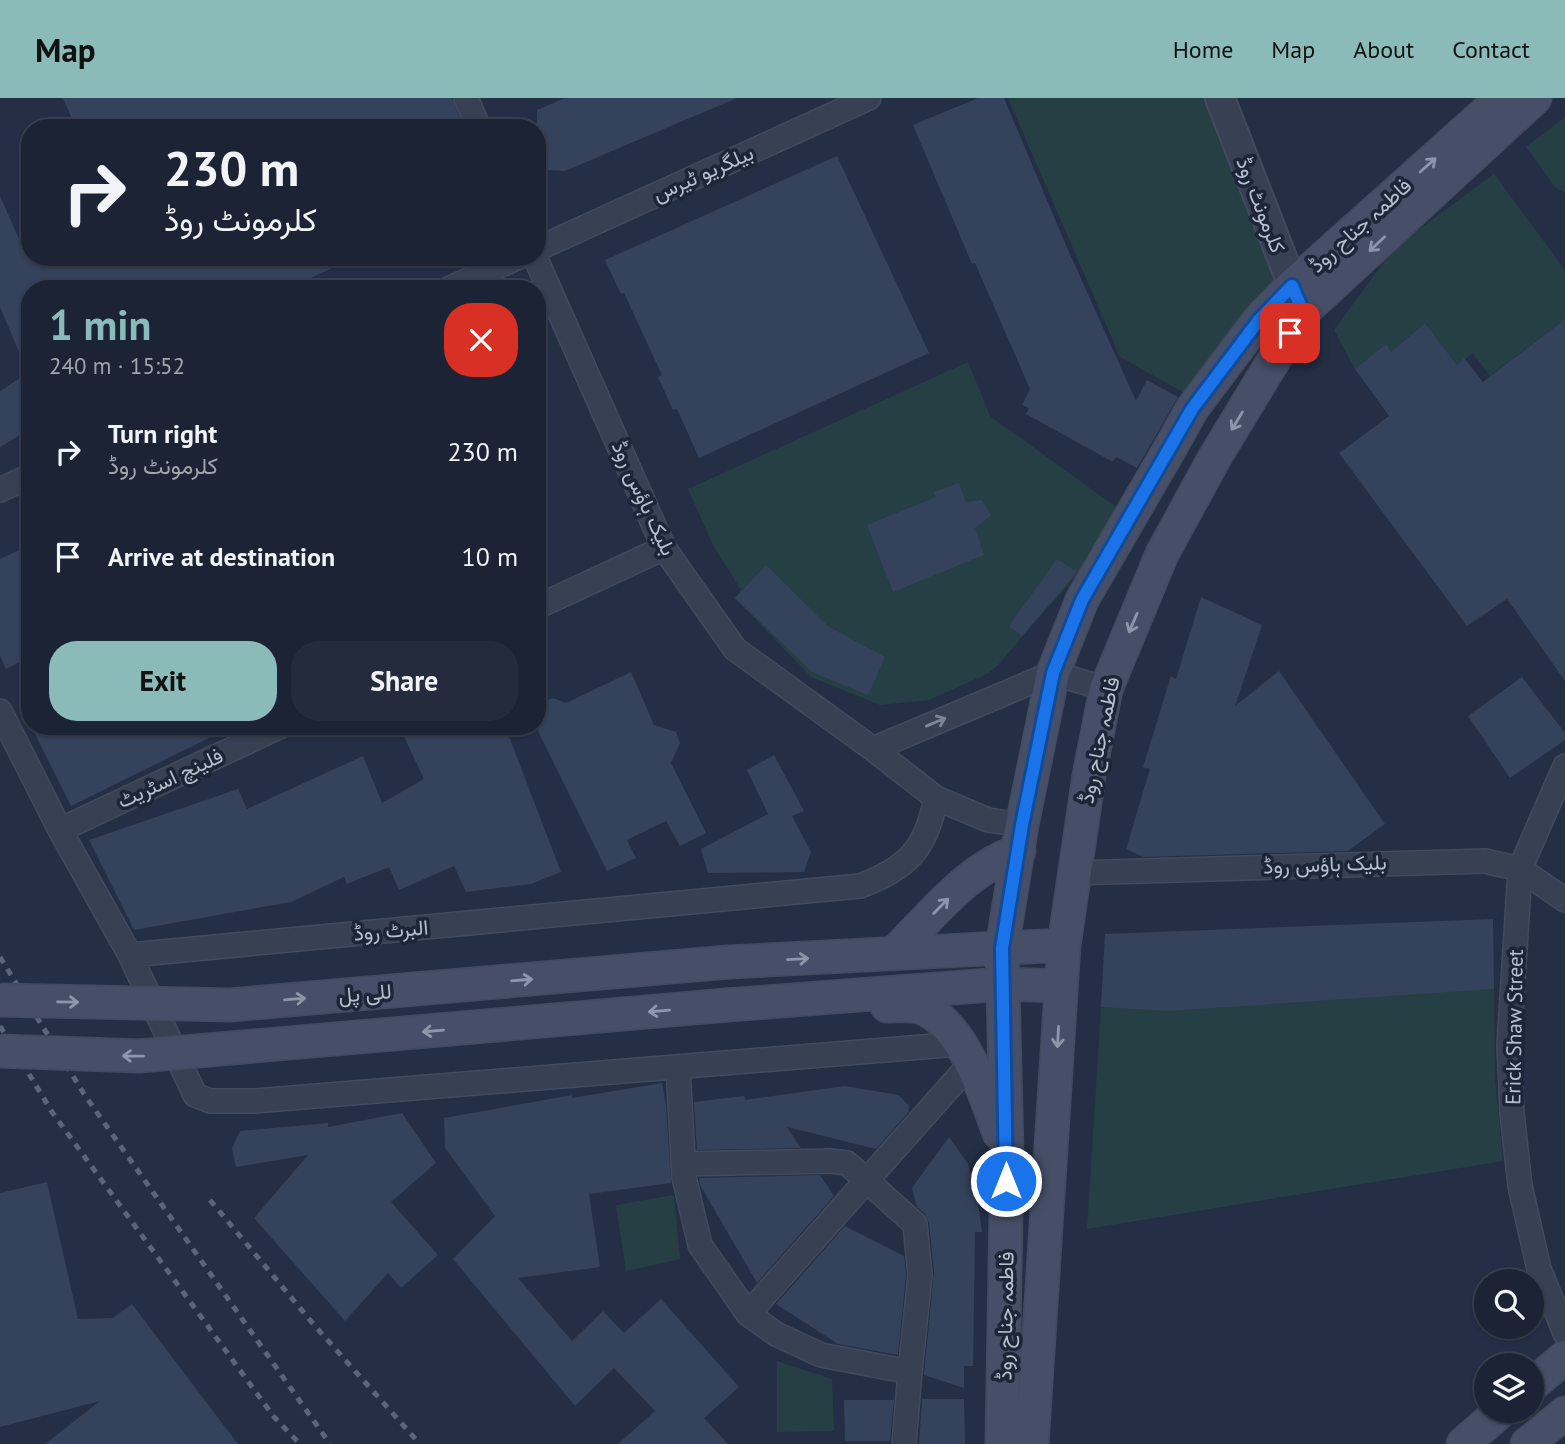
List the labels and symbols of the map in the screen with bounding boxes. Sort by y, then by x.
street label: بیلگریو ٹیرس [648,139,758,207]
street label: کلرمونٹ روڈ [1230,153,1292,257]
one-way arrow [1419,156,1436,173]
street label: فاطمہ جناح روڈ [1303,172,1418,279]
one-way arrow [1368,236,1386,252]
pin [1260,303,1320,363]
one-way arrow [1230,410,1244,430]
street label: بلیک ہاؤس روڈ [606,436,682,560]
one-way arrow [1126,612,1139,633]
street label: فاطمہ جناح روڈ [1072,674,1127,806]
one-way arrow [925,715,946,728]
street label: فلینچ اسٹریٹ [113,742,228,815]
street label: بلیک ہاؤس روڈ [1263,848,1387,880]
one-way arrow [933,898,950,915]
street label: البرٹ روڈ [353,913,429,947]
street label: Erick Shaw Street [1499,949,1529,1105]
one-way arrow [786,952,808,965]
one-way arrow [510,973,533,986]
street label: للی پل [337,977,393,1010]
one-way arrow [284,992,306,1005]
one-way arrow [56,995,79,1008]
one-way arrow [649,1005,671,1018]
one-way arrow [422,1025,445,1038]
one-way arrow [1051,1025,1064,1048]
one-way arrow [122,1049,145,1062]
position arrow [969,1144,1043,1218]
street label: فاطمہ جناح روڈ [990,1251,1021,1381]

